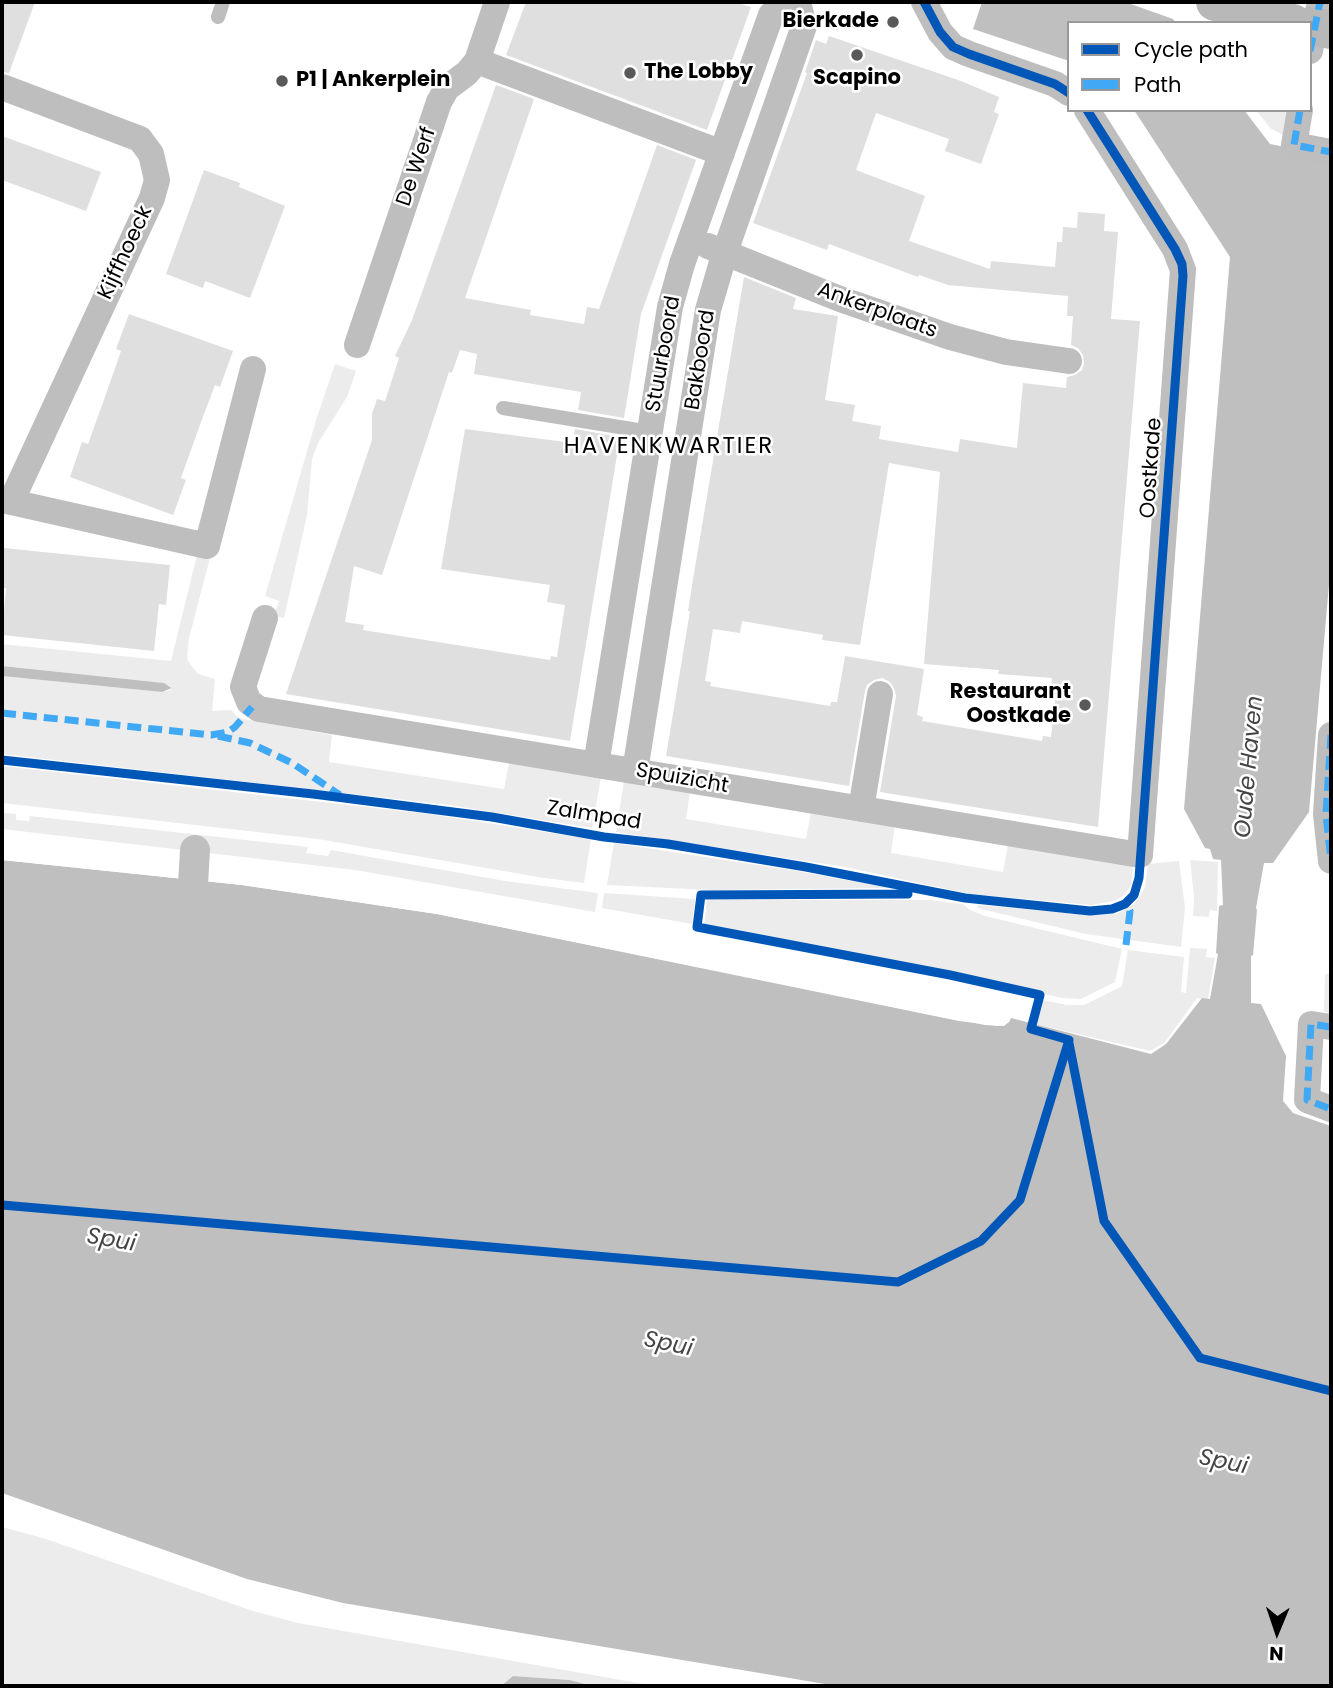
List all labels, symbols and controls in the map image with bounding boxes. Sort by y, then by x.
place label: Bierkade [783,9,879,35]
marker: Bierkade [885,14,901,30]
legend [1067,21,1312,112]
text: Cycle path [1134,35,1248,64]
marker: Scapino [849,47,865,63]
place label: The Lobby [644,60,753,86]
marker: The Lobby [622,65,638,81]
place label: Scapino [813,66,901,92]
place label: P1 | Ankerplein [296,68,450,94]
text: Path [1134,70,1181,99]
marker: P1 | Ankerplein [274,73,290,89]
street label: De Werf [392,124,442,210]
street label: Kijffhoeck [93,202,159,304]
street label: Ankerplaats [814,278,940,344]
street label: Stuurboord [641,294,687,414]
street label: Bakboord [681,308,721,412]
street label: Oostkade [1136,417,1168,519]
district label: HAVENKWARTIER [565,433,773,461]
place label: Restaurant Oostkade [950,680,1071,730]
water label: Oude Haven [1230,695,1270,839]
marker: Restaurant Oostkade [1077,697,1093,713]
street label: Spuizicht [634,758,730,800]
street label: Zalmpad [545,796,643,836]
water label: Spui [84,1223,138,1259]
water label: Spui [641,1326,695,1364]
water label: Spui [1196,1444,1250,1482]
north arrow [1242,1597,1312,1667]
text: N [1269,1640,1284,1667]

